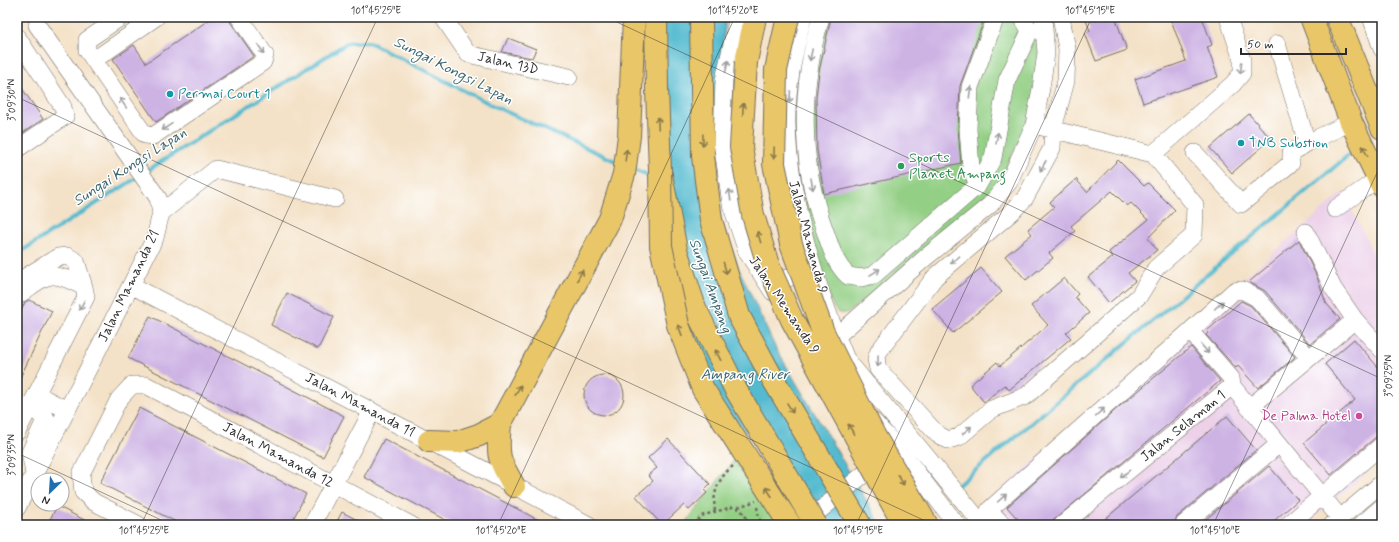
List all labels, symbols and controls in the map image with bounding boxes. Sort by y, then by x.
text: 101°45'25"E [351,4,401,18]
text: 101°45'20"E [708,4,759,18]
text: 101°45'15"E [1065,4,1115,18]
scale bar [1241,30,1346,56]
water label: Sungai Kongsi Lapan [390,32,516,111]
text: 50 m [1247,37,1274,53]
one-way arrow [257,43,265,54]
street label: Jalan 13D [476,47,540,79]
one-way arrow [807,48,815,61]
one-way arrow [724,60,732,73]
one-way arrow [1238,61,1245,74]
text: 3°09'30"N [5,79,19,121]
place label: Permai Court 1 [178,85,271,103]
one-way arrow [966,86,974,99]
marker: Permai Court 1 [165,89,175,99]
one-way arrow [786,90,793,103]
one-way arrow [119,98,127,109]
one-way arrow [740,103,747,116]
one-way arrow [655,117,662,130]
water label: Sungai Kongsi Lapan [70,123,191,212]
one-way arrow [162,123,173,131]
one-way arrow [993,132,1001,145]
one-way arrow [699,133,707,146]
place label: TNB Substion [1249,134,1328,152]
marker: TNB Substion [1236,138,1246,148]
one-way arrow [1361,145,1368,157]
one-way arrow [770,146,778,159]
one-way arrow [622,149,630,162]
place label: Sports Planet Ampang [909,149,1006,185]
one-way arrow [1038,159,1046,171]
marker: Sports Planet Ampang [896,161,906,171]
one-way arrow [808,177,816,190]
street label: Jalan Mamanda 9 [784,178,832,296]
one-way arrow [726,189,734,202]
street label: Jalan Mamanda 21 [94,227,164,345]
one-way arrow [755,231,763,243]
water label: Sungai Ampang [683,236,737,337]
street label: Jalan Memanda 9 [745,252,824,358]
one-way arrow [950,255,961,264]
one-way arrow [722,261,729,274]
one-way arrow [870,268,881,276]
one-way arrow [577,269,584,281]
one-way arrow [78,299,85,311]
one-way arrow [1214,300,1224,310]
one-way arrow [676,324,684,336]
one-way arrow [1201,343,1210,354]
one-way arrow [714,349,722,361]
one-way arrow [874,354,882,367]
text: 3°09'25"N [1382,355,1396,397]
water label: Ampang River [701,365,791,385]
street label: Jalan Mamanda 11 [302,368,418,442]
one-way arrow [515,384,523,396]
street label: Jalan Selaman 1 [1137,386,1229,466]
one-way arrow [786,402,794,413]
one-way arrow [1094,407,1105,416]
place label: De Palma Hotel [1261,407,1351,425]
marker: De Palma Hotel [1354,411,1364,421]
street label: Jalan Mamanda 12 [219,418,337,492]
one-way arrow [847,424,855,436]
one-way arrow [961,426,972,435]
text: 3°09'35"N [5,434,19,476]
one-way arrow [1119,469,1130,478]
north arrow [30,472,70,512]
one-way arrow [897,474,905,486]
one-way arrow [765,487,773,498]
text: N [40,492,52,508]
one-way arrow [997,493,1008,502]
text: 101°45'25"E [119,524,169,538]
text: 101°45'20"E [476,524,527,538]
text: 101°45'15"E [833,524,883,538]
text: 101°45'10"E [1190,524,1240,538]

